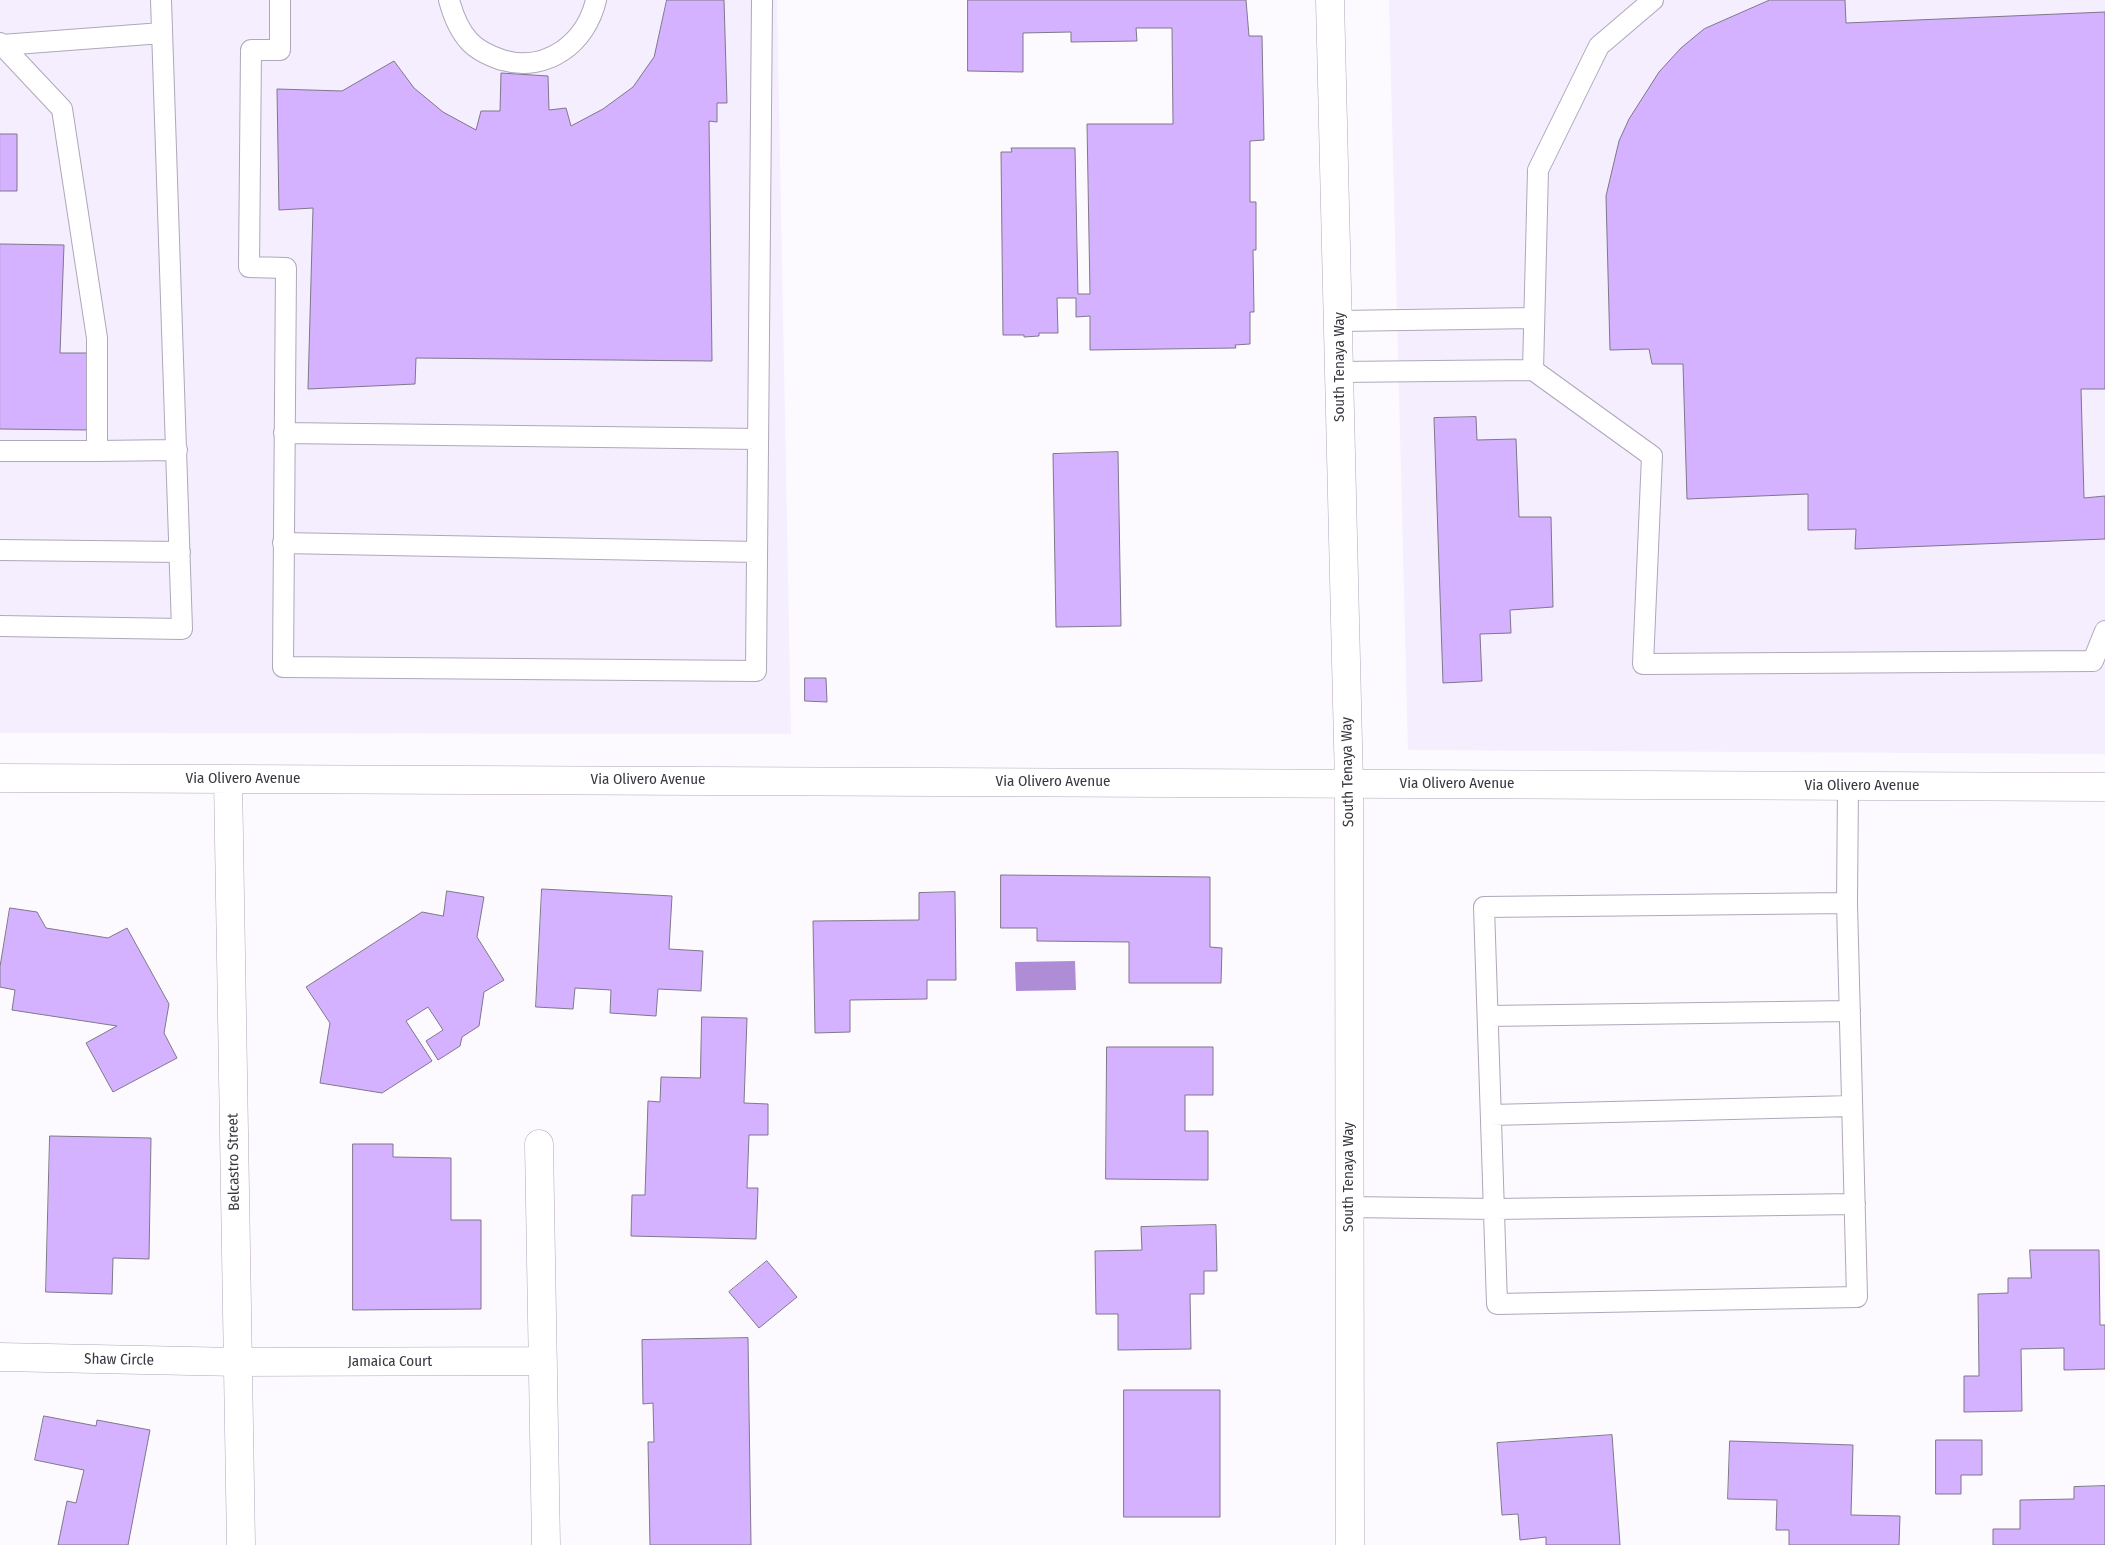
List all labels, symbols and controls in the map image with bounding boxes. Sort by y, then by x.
street label: South Tenaya Way [1331,312,1349,422]
street label: South Tenaya Way [1338,717,1358,827]
street label: Via Olivero Avenue [186,770,300,788]
street label: Via Olivero Avenue [591,771,705,789]
street label: Via Olivero Avenue [996,773,1110,791]
street label: Via Olivero Avenue [1400,775,1514,793]
street label: Via Olivero Avenue [1805,777,1919,795]
street label: Belcastro Street [224,1113,244,1211]
street label: South Tenaya Way [1340,1122,1358,1232]
street label: Shaw Circle [84,1350,154,1370]
street label: Jamaica Court [348,1353,432,1371]

